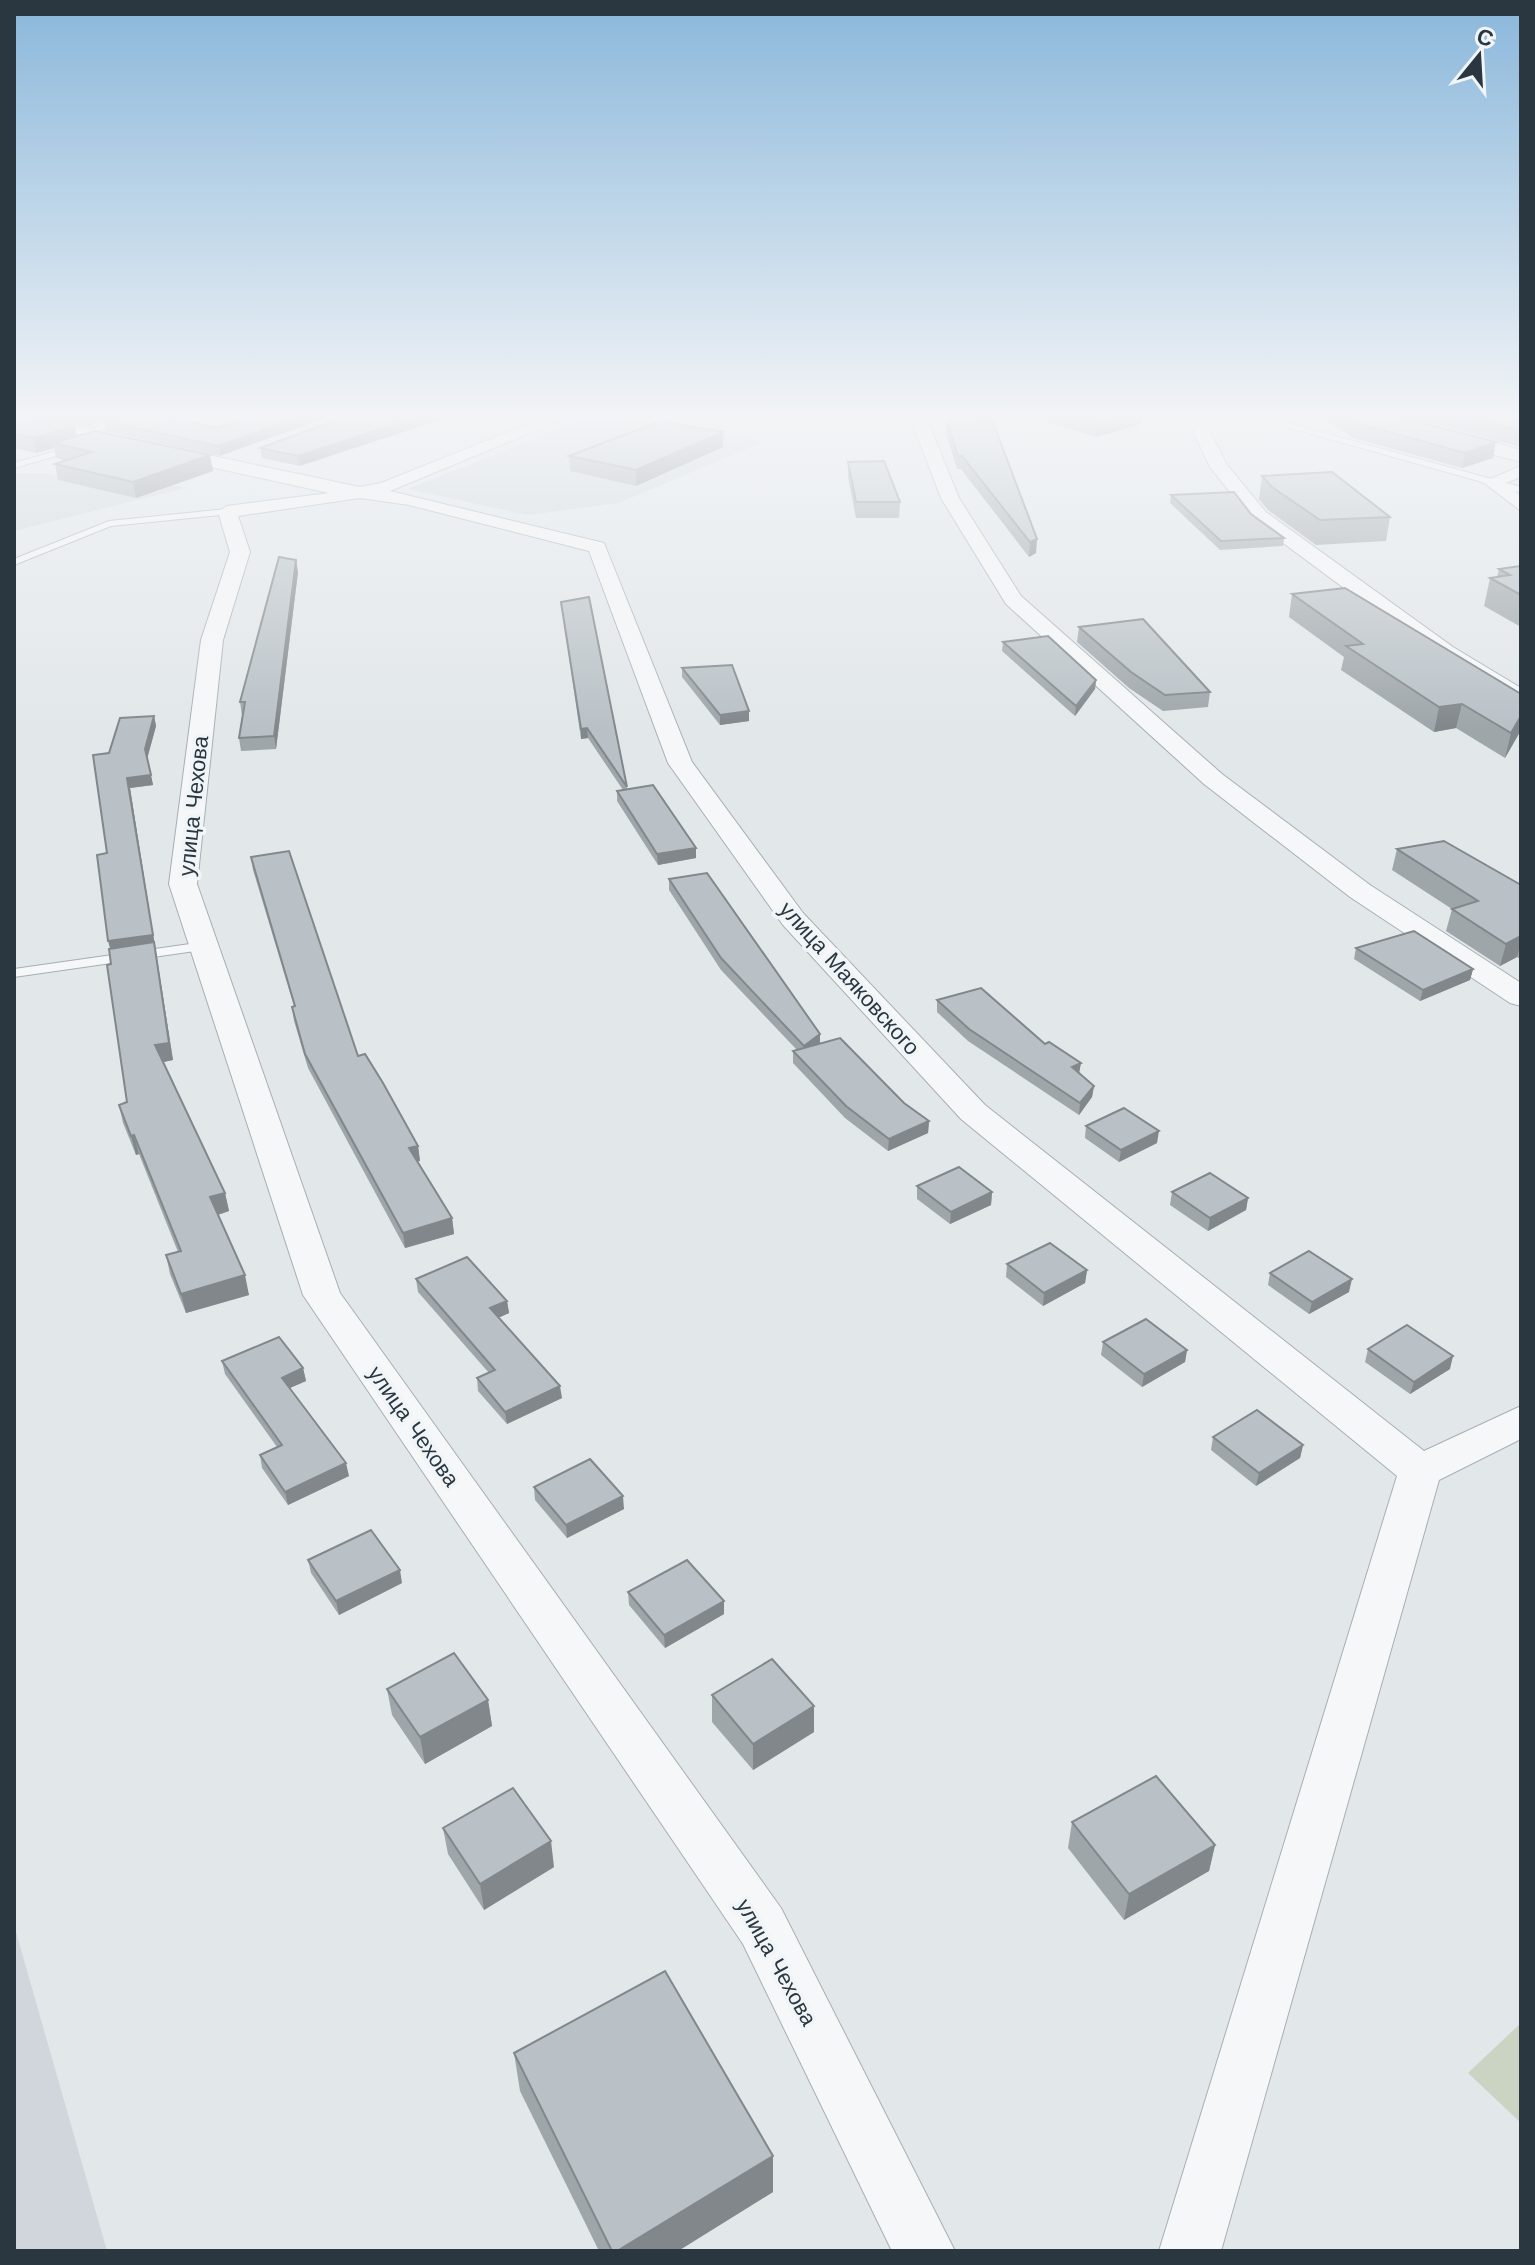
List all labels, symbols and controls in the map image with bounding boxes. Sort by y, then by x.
north arrow [1439,16,1519,96]
text: С [1474,23,1497,52]
street label: улица Чехова [174,734,213,878]
street label: улица Маяковского [774,897,925,1060]
street label: улица Чехова [363,1361,465,1492]
street label: улица Чехова [731,1894,822,2031]

